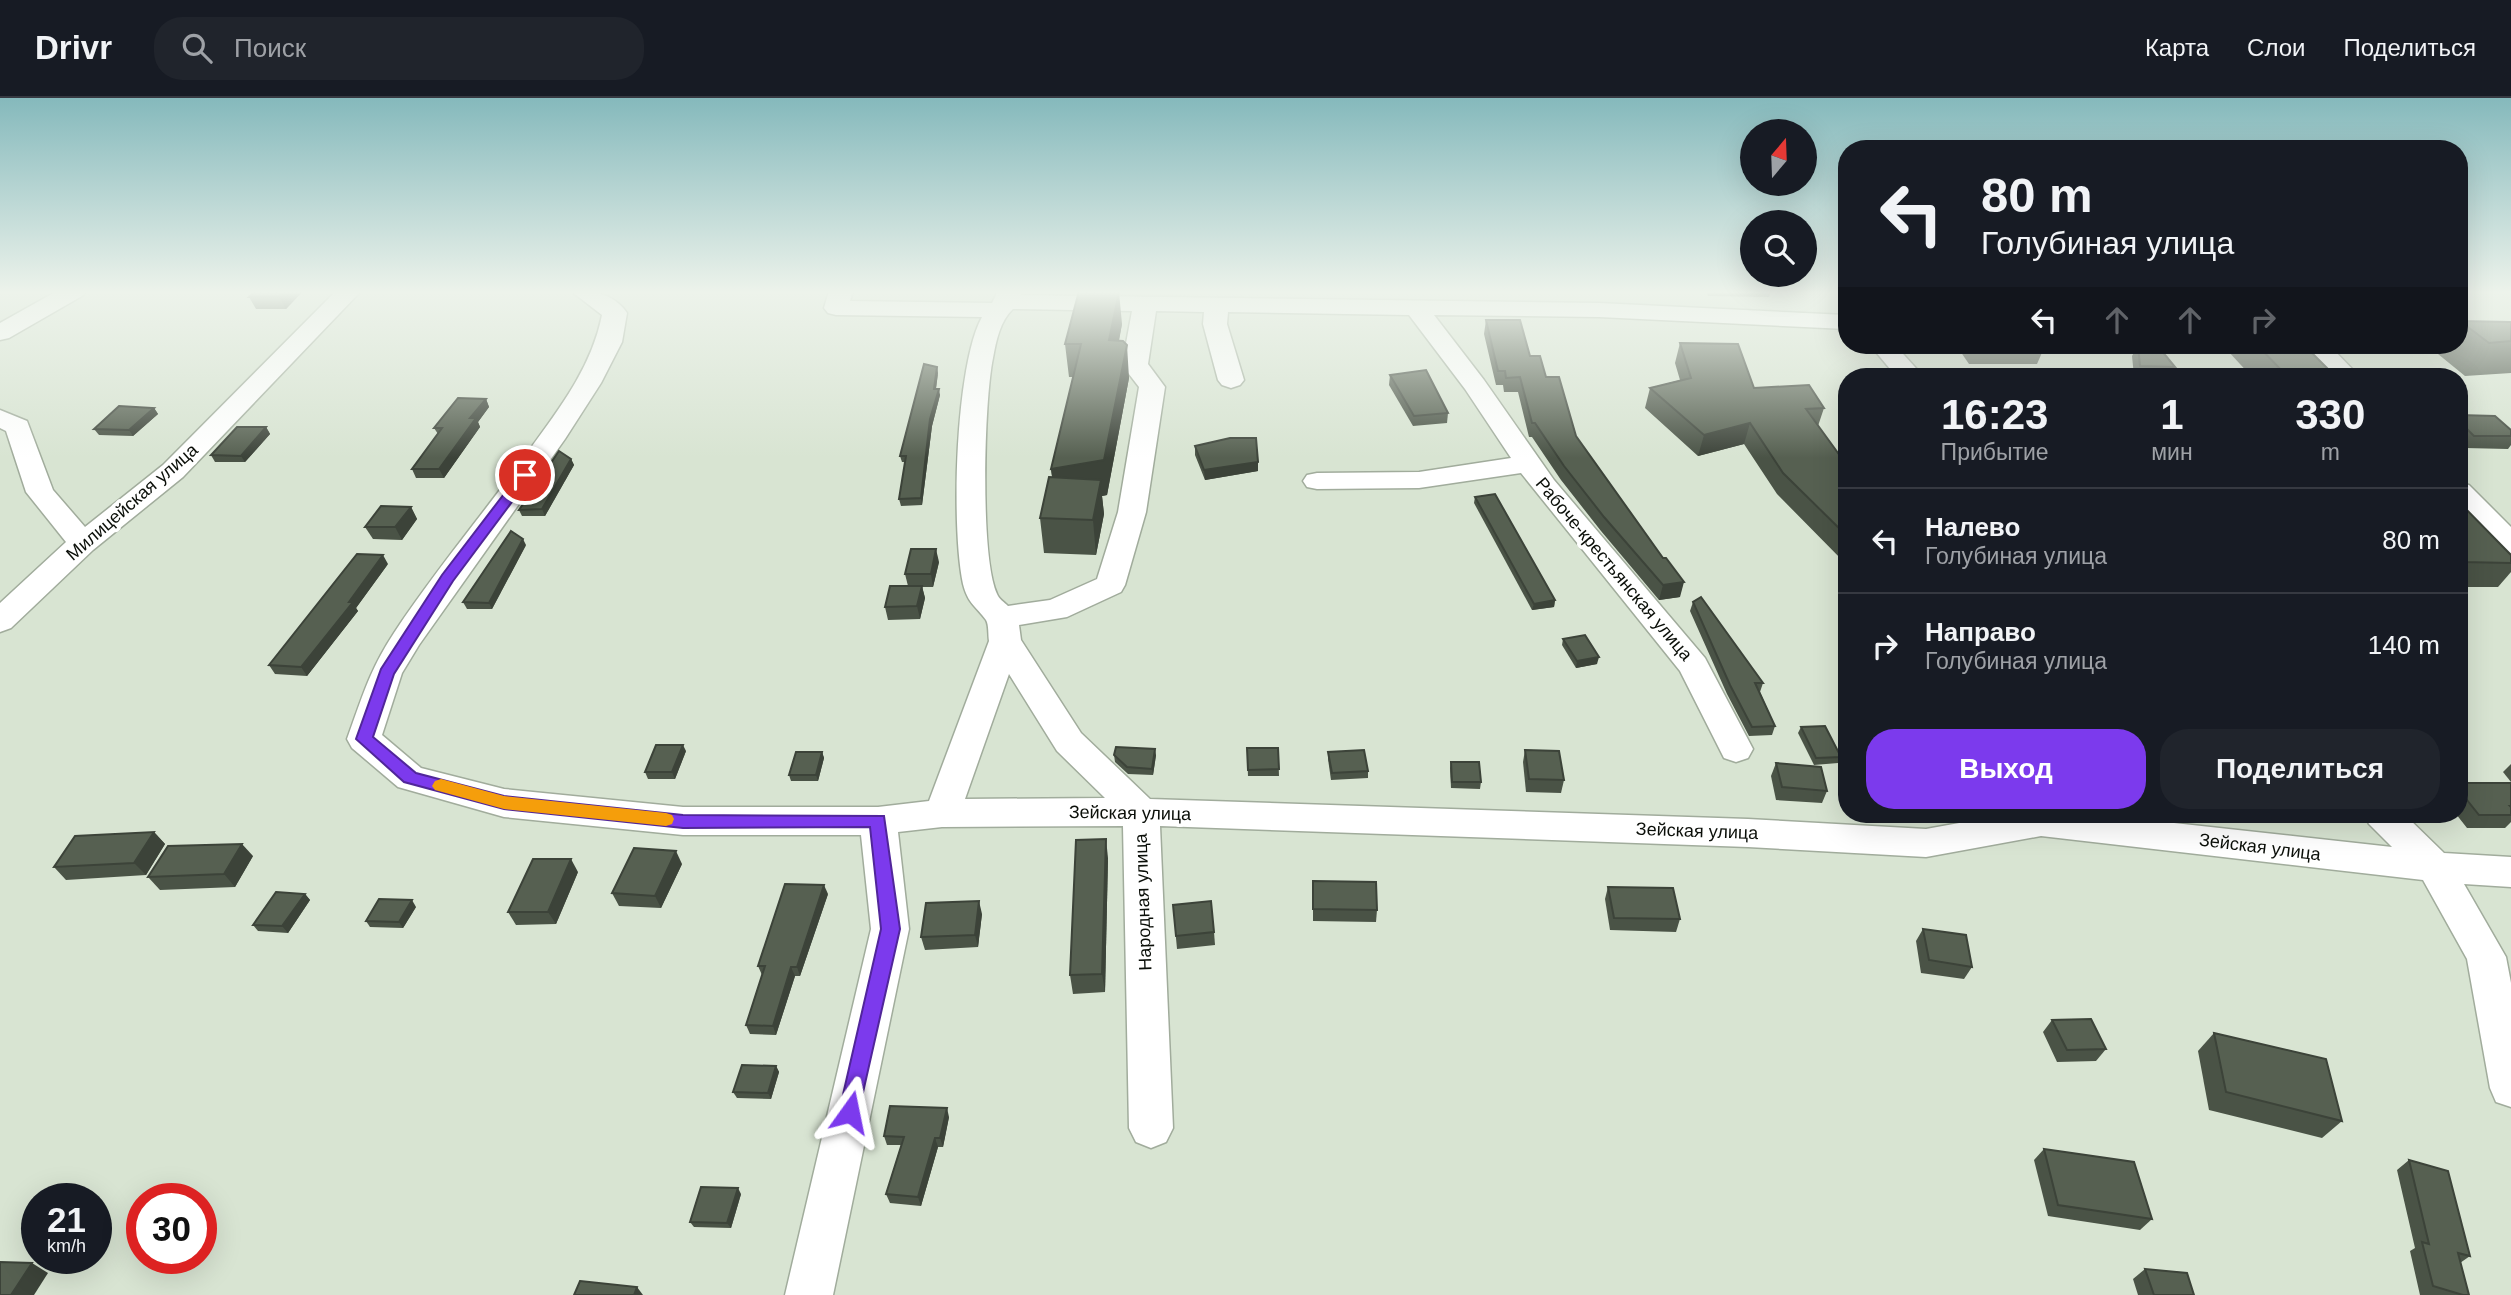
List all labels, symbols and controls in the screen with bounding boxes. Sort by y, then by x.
search box [154,17,644,80]
text: Drivr [35,29,112,66]
icon: search [178,29,216,67]
text: Поиск [234,33,306,63]
text: Карта [2145,34,2209,61]
text: Слои [2247,34,2305,61]
text: Поделиться [2343,34,2476,61]
north arrow [1740,119,1816,196]
map controls [1740,119,1817,287]
icon: left [1866,168,1957,259]
text: 80 m [1981,168,2093,222]
button: search [1740,210,1817,287]
text: Голубиная улица [1981,225,2234,261]
icon: left [2025,301,2063,339]
icon: ahead [2098,301,2136,339]
icon: ahead [2171,301,2209,339]
icon: right [2244,301,2282,339]
text: 16:23 [1941,391,2048,438]
text: 1 [2160,391,2184,438]
text: 330 [2295,391,2365,438]
street label: Милицейская улица [62,439,202,564]
text: Прибытие [1941,439,2049,465]
text: мин [2151,439,2193,465]
text: m [2321,439,2340,465]
pin [495,445,555,505]
icon: arrive [506,456,544,494]
street label: Рабоче-крестьянская улица [1532,474,1697,665]
text: Налево [1925,512,2020,542]
icon: left [1866,522,1904,560]
text: 80 m [2382,525,2440,555]
text: Голубиная улица [1925,543,2107,569]
text: Направо [1925,617,2036,647]
icon: right [1866,627,1904,665]
text: 140 m [2368,630,2440,660]
text: Голубиная улица [1925,648,2107,674]
button: Выход [1866,729,2146,809]
button: Поделиться [2160,729,2440,809]
street label: Зейская улица [1069,802,1192,824]
street label: Зейская улица [1635,819,1760,843]
street label: Зейская улица [2198,830,2323,865]
street label: Народная улица [1131,832,1155,971]
position arrow [813,1075,887,1149]
speed limit sign: 30 [126,1183,217,1274]
text: 21 [47,1200,86,1239]
text: km/h [47,1236,86,1256]

